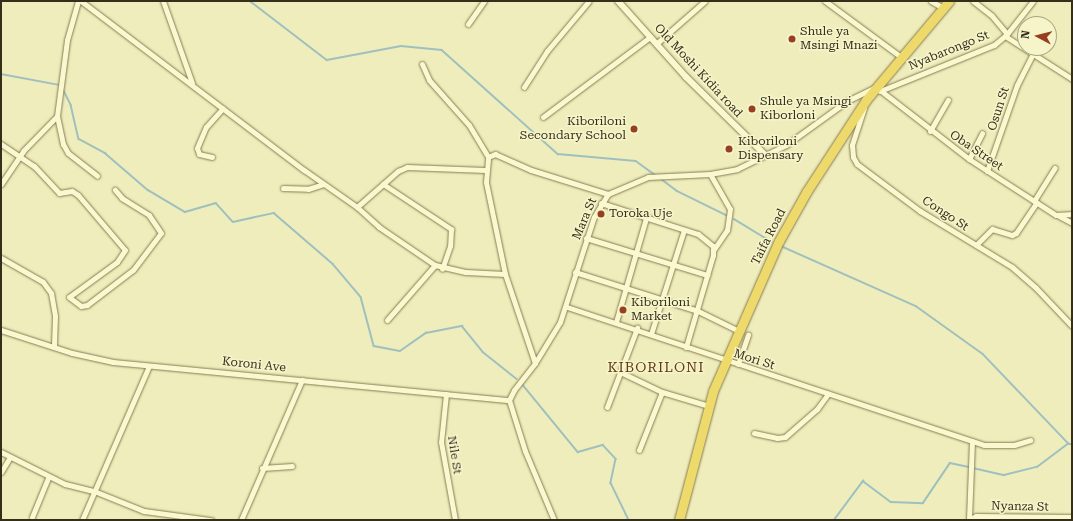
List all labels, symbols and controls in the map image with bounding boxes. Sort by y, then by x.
north arrow [1017,16,1057,56]
street label: Old Moshi Kidia road [651,21,745,121]
place label: Shule ya Msingi Mnazi [800,25,878,53]
street label: Nyabarongo St [907,28,991,74]
text: N [1019,30,1033,40]
marker: Shule ya Msingi Mnazi [787,34,797,44]
street label: Osun St [985,85,1013,133]
place label: Shule ya Msingi Kiborloni [760,95,852,123]
marker: Shule ya Msingi Kiborloni [747,104,757,114]
place label: Kiboriloni Secondary School [520,115,626,143]
marker: Kiboriloni Secondary School [629,124,639,134]
street label: Oba Street [947,128,1005,174]
place label: Kiboriloni Dispensary [738,135,803,163]
marker: Kiboriloni Dispensary [723,143,735,155]
street label: Congo St [919,194,971,234]
street label: Mara St [570,196,600,242]
place label: Toroka Uje [609,207,672,221]
street label: Taifa Road [749,207,789,267]
marker: Toroka Uje [596,209,606,219]
place label: Kiboriloni Market [631,296,690,324]
marker: Kiboriloni Market [618,305,628,315]
street label: Mori St [732,347,776,373]
street label: Koroni Ave [221,354,287,376]
district label: KIBORILONI [607,359,705,375]
street label: Nile St [444,435,464,475]
street label: Nyanza St [991,499,1049,515]

